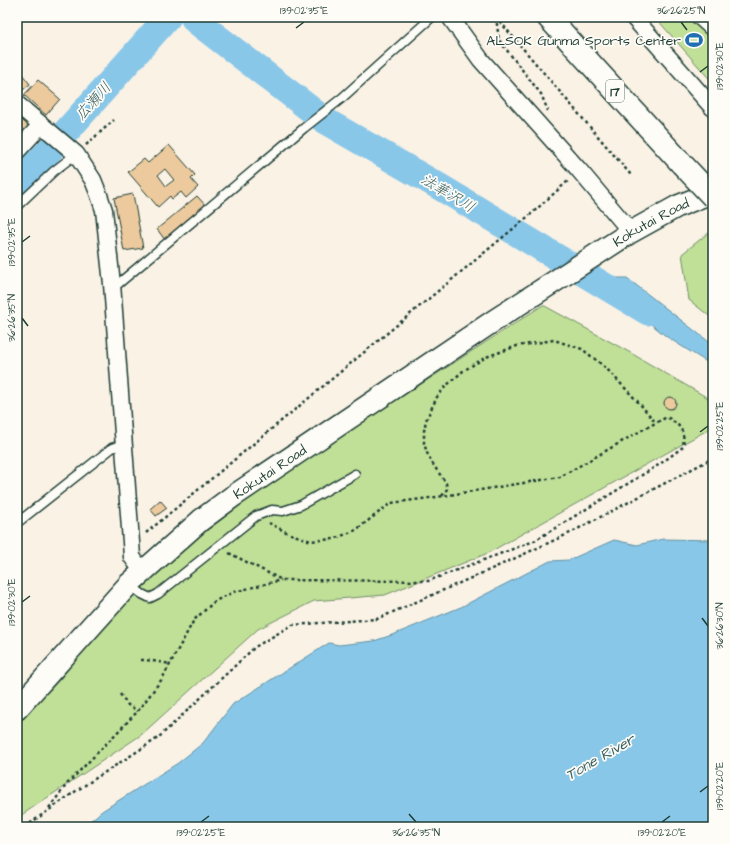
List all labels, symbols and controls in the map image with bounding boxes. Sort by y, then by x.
text: 139°02'35"E [280,4,328,18]
text: 36°26'25"N [657,4,705,18]
sports icon: ALSOK Gunma Sports Center [684,30,704,50]
place label: ALSOK Gunma Sports Center [486,31,681,51]
text: 139°02'30"E [713,42,727,90]
water label: 広瀬川 [71,78,116,125]
road number: 17 [606,80,624,102]
water label: 法華沢川 [417,169,479,218]
street label: Kokutai Road [609,194,692,252]
text: 139°02'35"E [5,218,19,266]
text: 36°26'35"N [5,294,19,342]
text: 139°02'25"E [713,401,727,451]
street label: Kokutai Road [229,441,311,505]
text: 139°02'30"E [5,578,19,626]
text: 36°26'30"N [713,602,727,650]
water label: Tone River [562,728,640,786]
text: 139°02'20"E [713,762,727,810]
text: 139°02'25"E [177,826,226,840]
text: 36°26'35"N [392,826,440,840]
text: 139°02'20"E [638,826,686,840]

